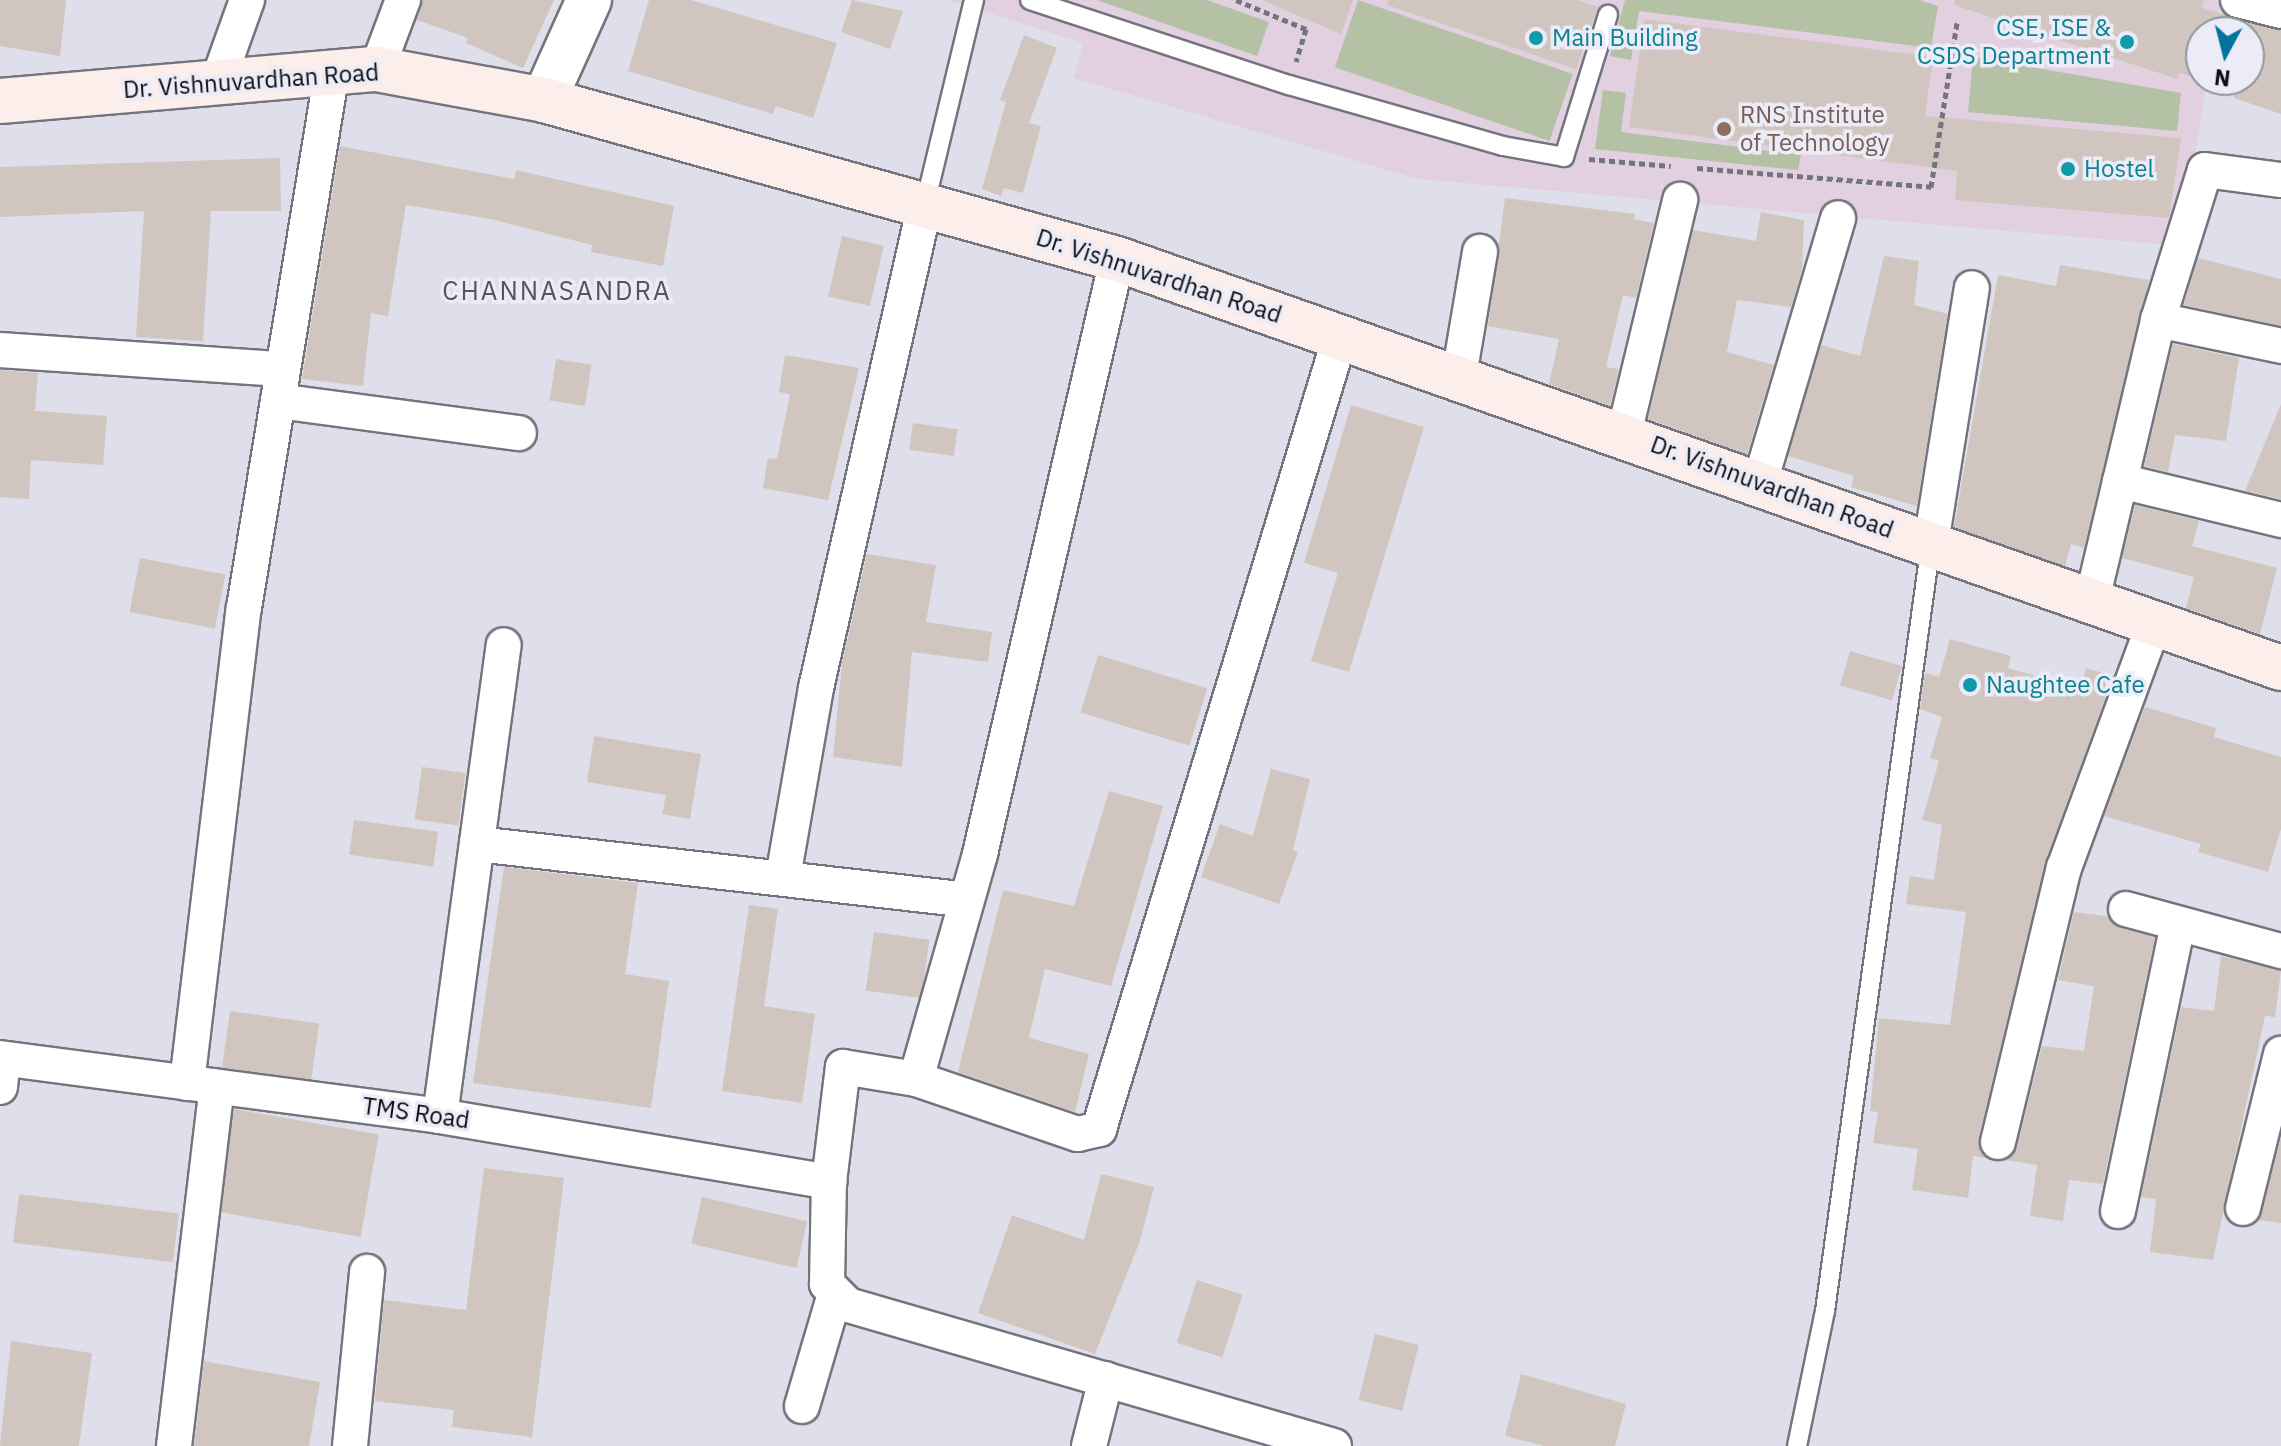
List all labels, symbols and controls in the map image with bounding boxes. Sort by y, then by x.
place label: CSE, ISE & CSDS Department [1917,14,2111,70]
north arrow [2185,16,2265,96]
place label: Main Building [1552,24,1698,52]
marker: Main Building [1527,29,1545,47]
marker: CSE, ISE & CSDS Department [2118,33,2136,51]
street label: Dr. Vishnuvardhan Road [122,58,380,104]
text: N [2213,63,2232,94]
place label: RNS Institute of Technology [1740,101,1890,157]
marker: RNS Institute of Technology [1715,120,1733,138]
place label: Hostel [2084,155,2154,183]
marker: Hostel [2059,160,2077,178]
street label: Dr. Vishnuvardhan Road [1033,223,1285,329]
district label: CHANNASANDRA [442,275,672,307]
street label: Dr. Vishnuvardhan Road [1647,430,1897,544]
place label: Naughtee Cafe [1986,671,2145,699]
marker: Naughtee Cafe [1961,676,1979,694]
street label: TMS Road [361,1091,471,1135]

